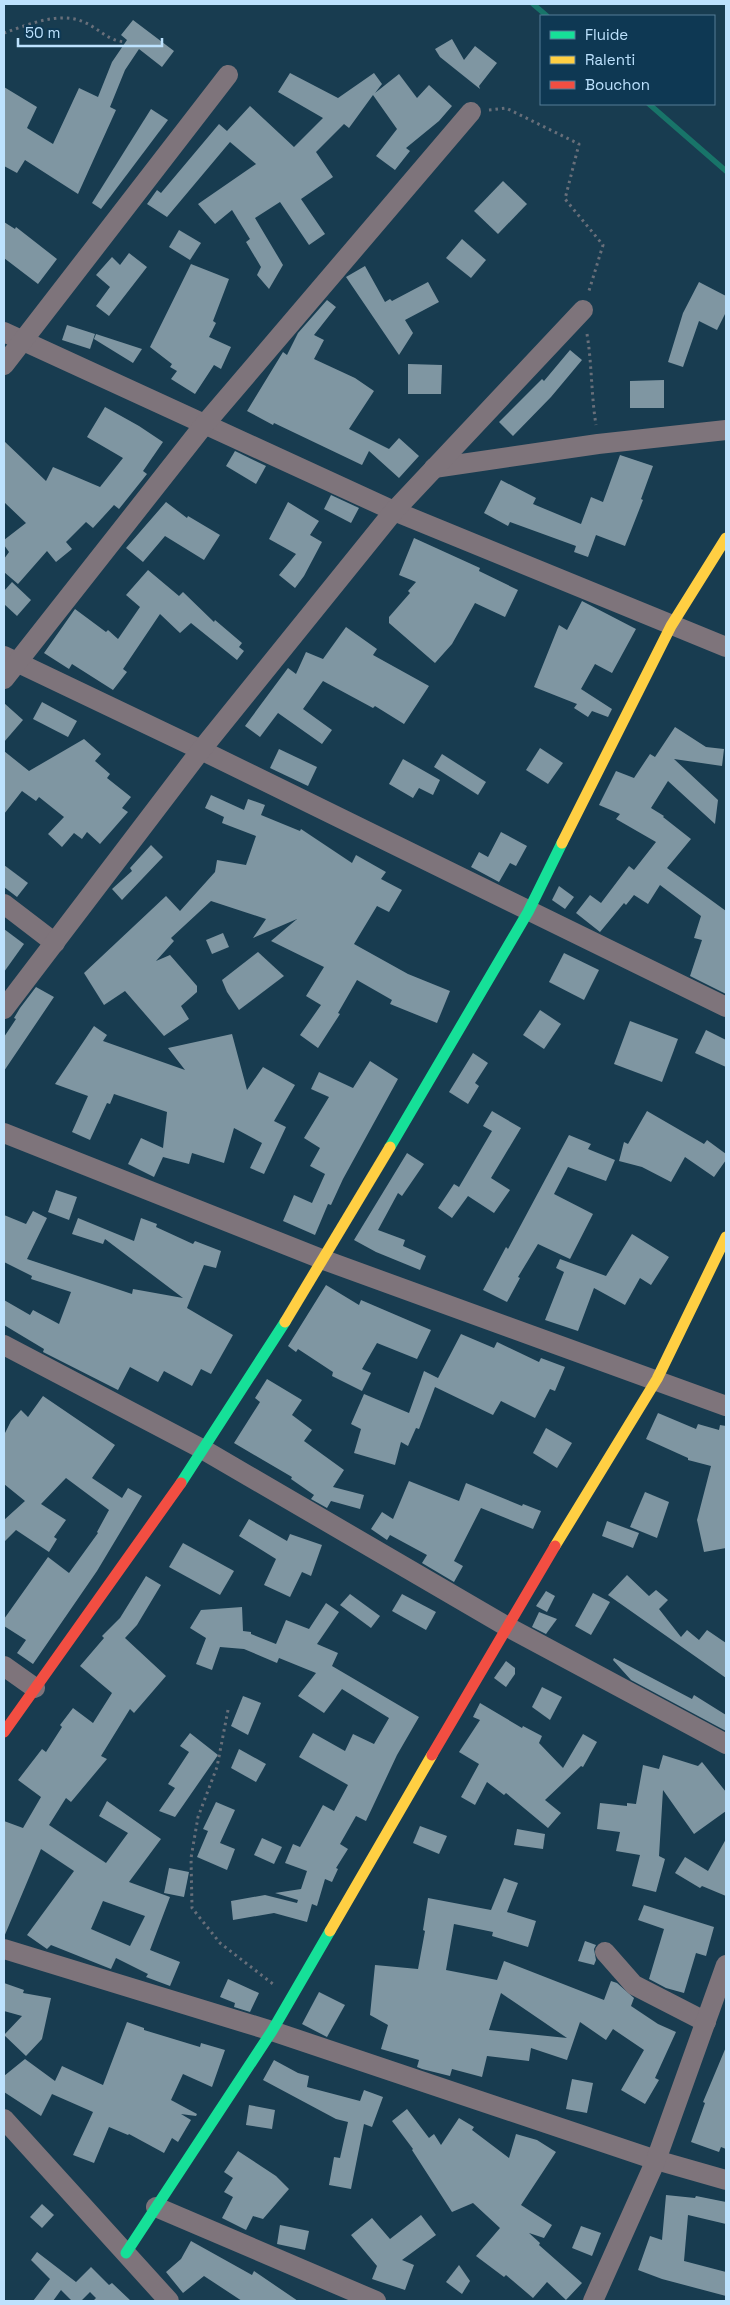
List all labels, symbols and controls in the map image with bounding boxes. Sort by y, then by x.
scale bar [18,15,161,47]
legend [540,15,715,105]
text: 50 m [25,23,60,42]
text: Fluide [585,25,628,44]
text: Ralenti [585,50,635,69]
text: Bouchon [585,75,650,94]

